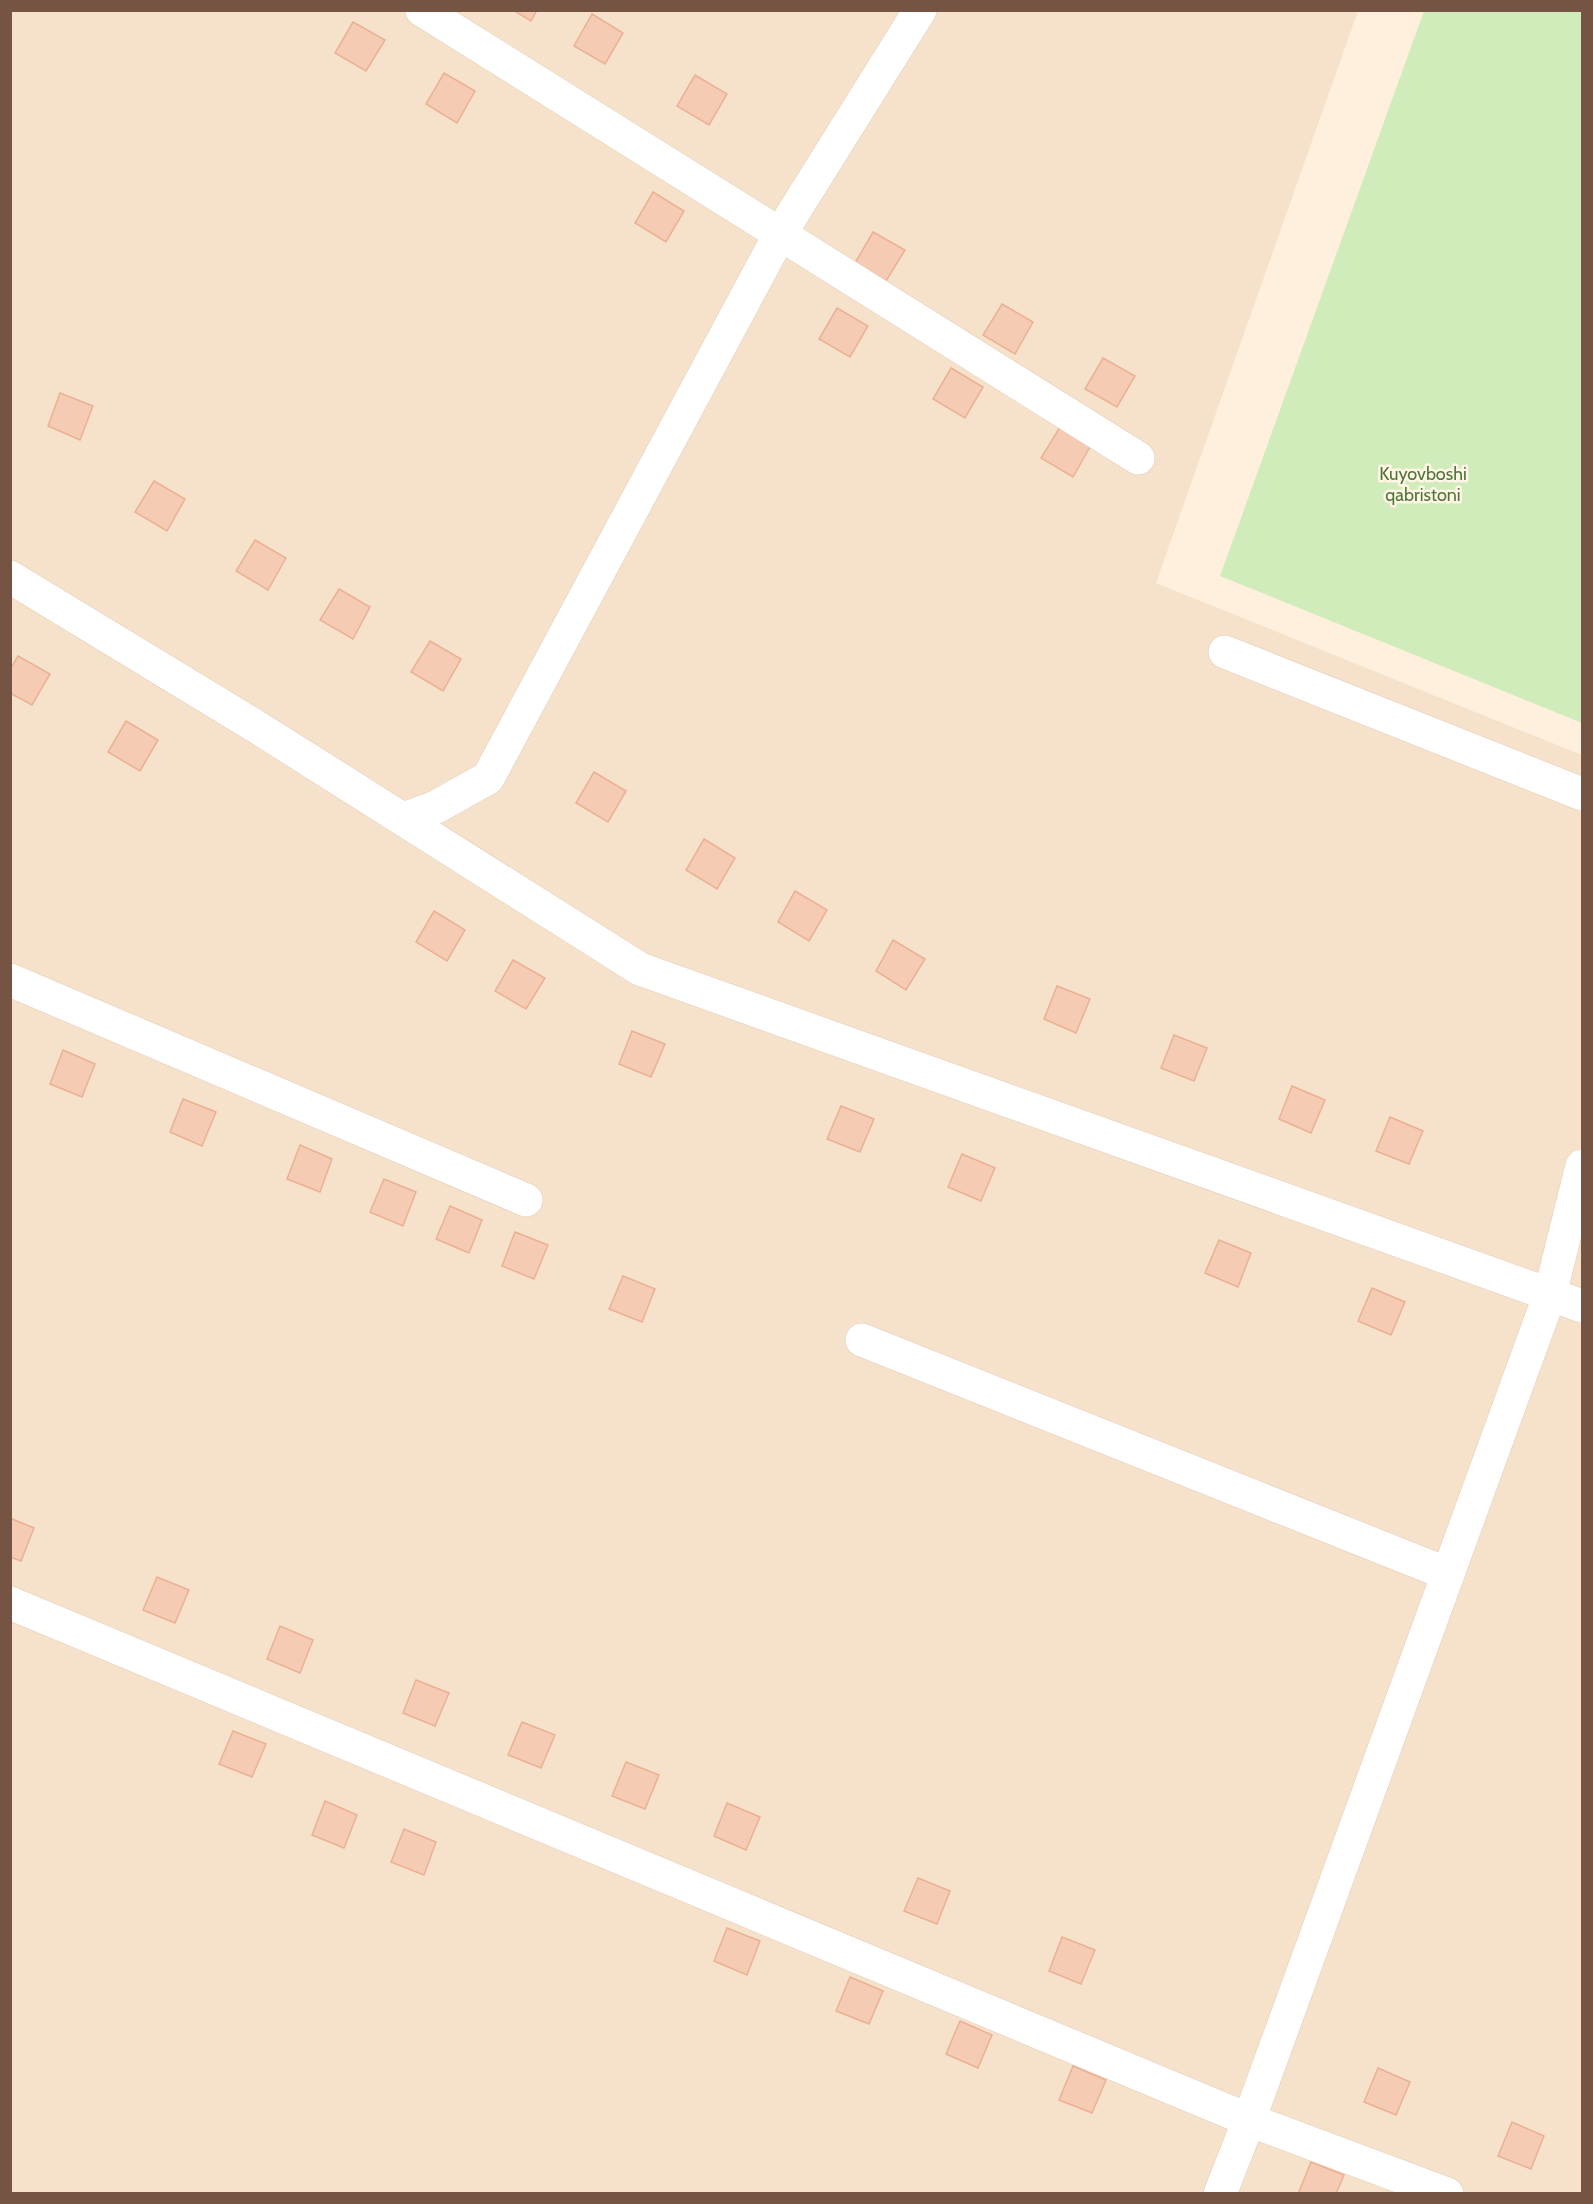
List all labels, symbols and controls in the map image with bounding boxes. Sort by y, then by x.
park label: Kuyovboshi qabristoni [1379,463,1467,506]

